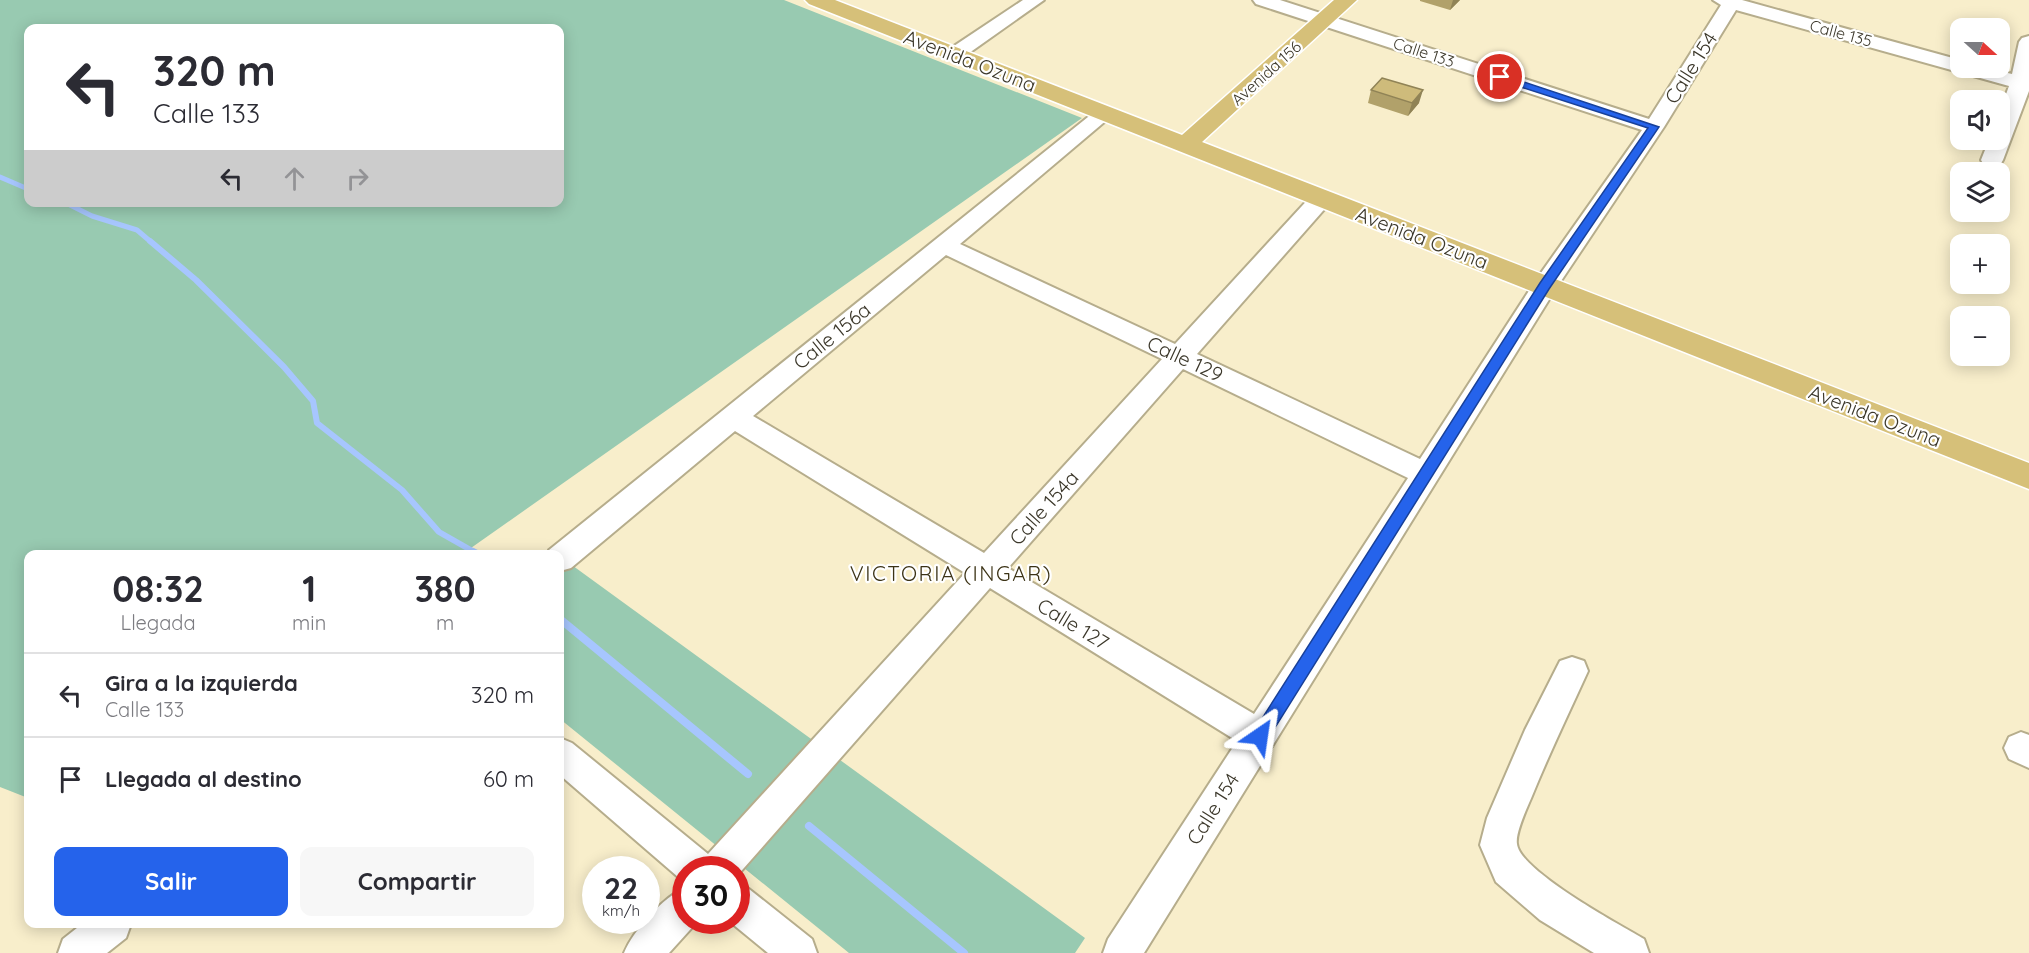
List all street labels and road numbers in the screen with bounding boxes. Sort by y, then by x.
street label: Calle 135 [1808,15,1874,51]
street label: Avenida Ozuna [901,24,1040,97]
street label: Calle 154 [1659,27,1722,108]
street label: Calle 133 [1391,33,1457,71]
street label: Avenida 156 [1227,36,1305,110]
street label: Avenida Ozuna [1353,201,1492,274]
street label: Calle 156a [788,297,875,374]
street label: Calle 129 [1143,330,1227,387]
street label: Avenida Ozuna [1806,379,1945,452]
street label: Calle 154a [1004,465,1084,550]
street label: Calle 127 [1033,592,1114,655]
street label: Calle 154 [1181,768,1244,849]

